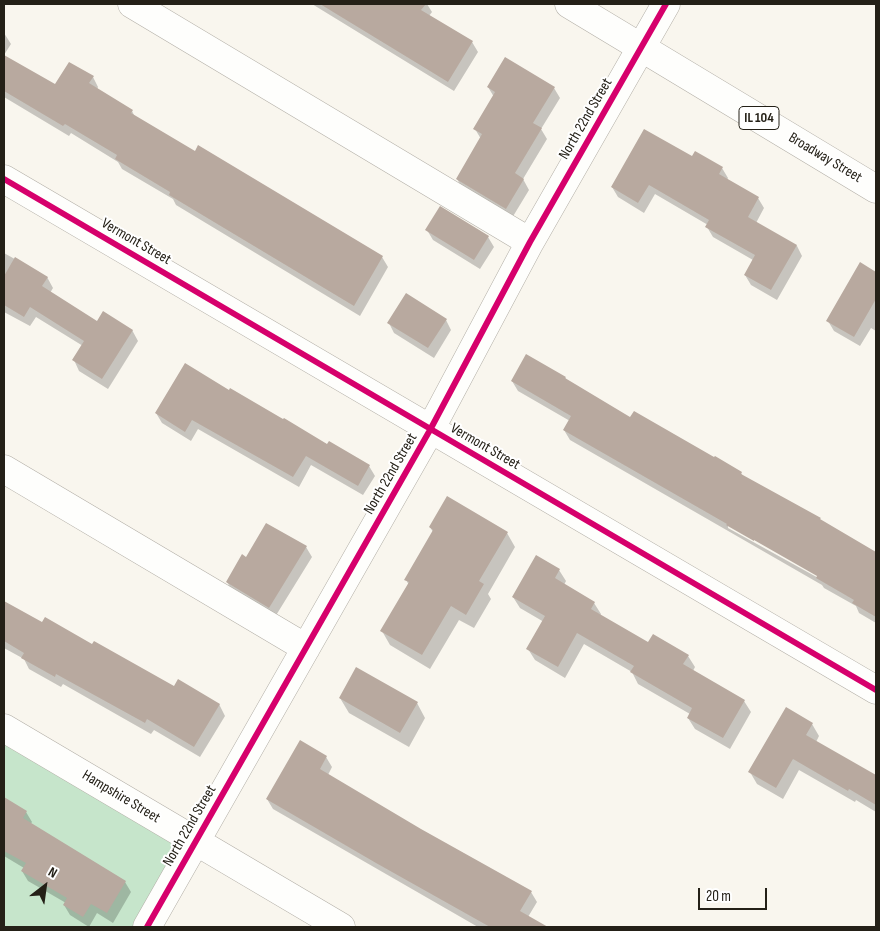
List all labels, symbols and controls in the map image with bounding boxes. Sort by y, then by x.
street label: North 22nd Street [556,75,616,163]
road number: IL 104 [739,106,779,130]
street label: Broadway Street [785,129,865,187]
street label: Vermont Street [98,215,174,269]
street label: Vermont Street [447,420,523,474]
street label: North 22nd Street [361,430,421,518]
street label: Hampshire Street [79,767,163,827]
street label: North 22nd Street [160,782,220,870]
north arrow [20,861,70,911]
text: N [45,863,60,882]
scale bar [700,878,769,910]
text: 20 m [706,887,731,906]

